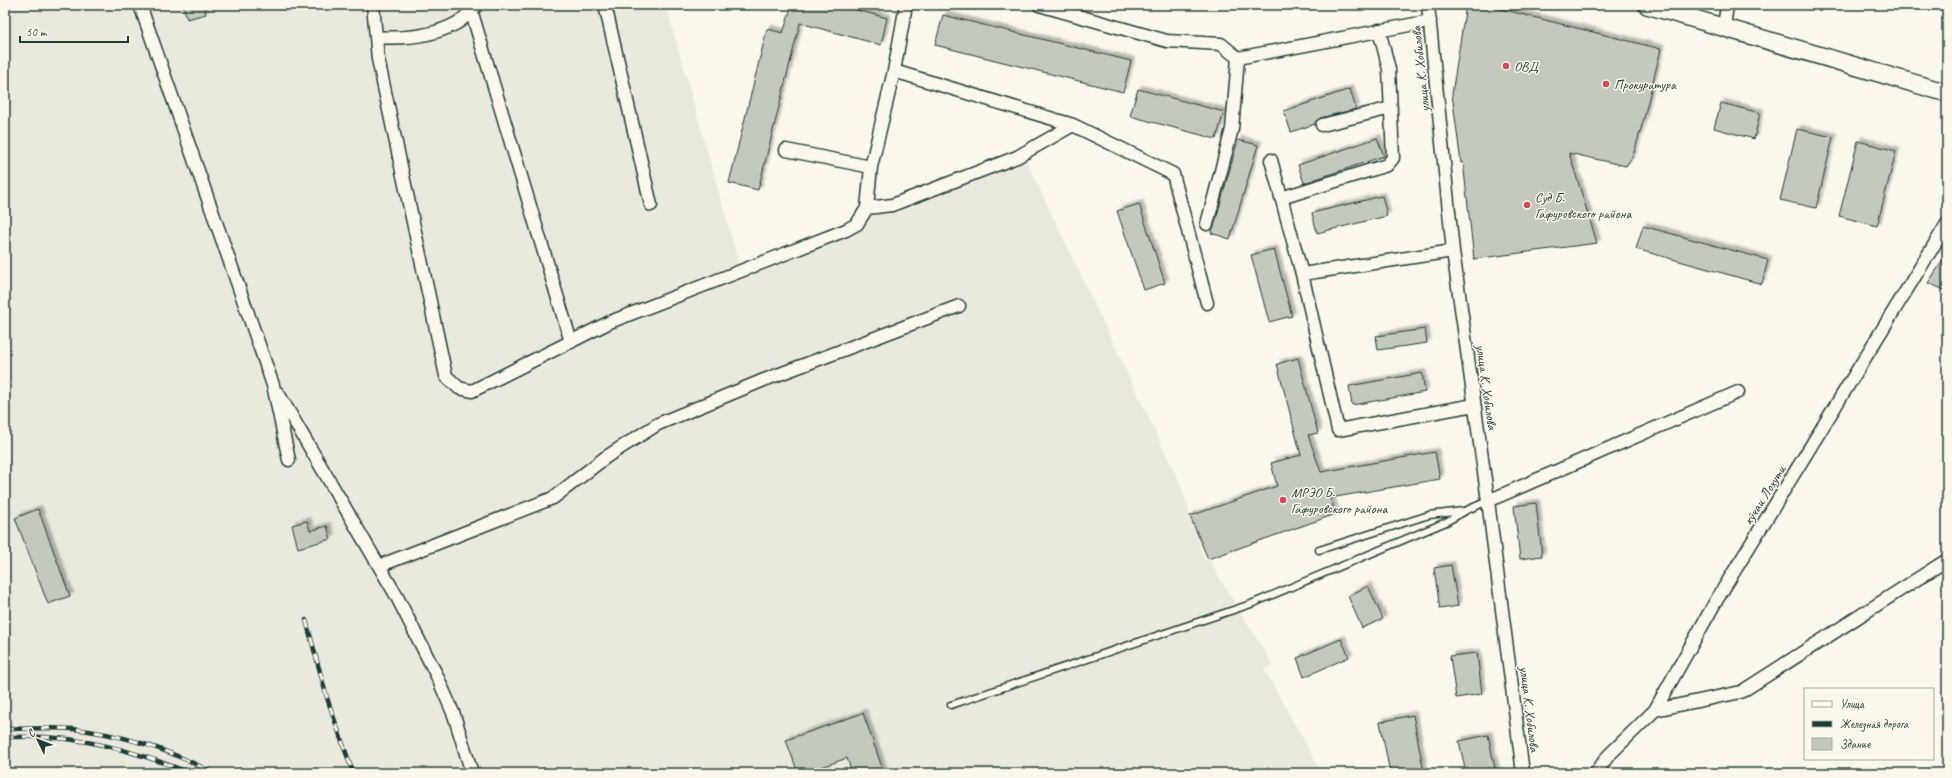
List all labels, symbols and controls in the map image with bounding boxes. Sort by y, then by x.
scale bar [20,18,128,44]
text: 50 m [26,24,48,40]
street label: улица К. Хобилова [1407,24,1434,114]
place label: ОВД [1514,58,1539,75]
marker: ОВД [1501,61,1511,71]
place label: Прокуратура [1614,76,1677,93]
marker: Прокуратура [1601,79,1611,89]
place label: Суд Б. Гафуровского района [1535,189,1633,222]
marker: Суд Б. Гафуровского района [1522,200,1532,210]
street label: улица К. Хобилова [1472,342,1501,432]
street label: кӯчаи Лоҳути [1740,462,1790,528]
place label: МРЭО Б. Гафуровского района [1291,484,1389,517]
marker: МРЭО Б. Гафуровского района [1278,495,1288,505]
street label: улица К. Хобилова [1516,664,1543,754]
legend [1804,688,1934,760]
text: Улица [1840,696,1865,712]
text: Железная дорога [1840,716,1909,732]
north arrow [18,720,58,760]
text: С [24,725,39,740]
text: Здание [1840,736,1871,752]

